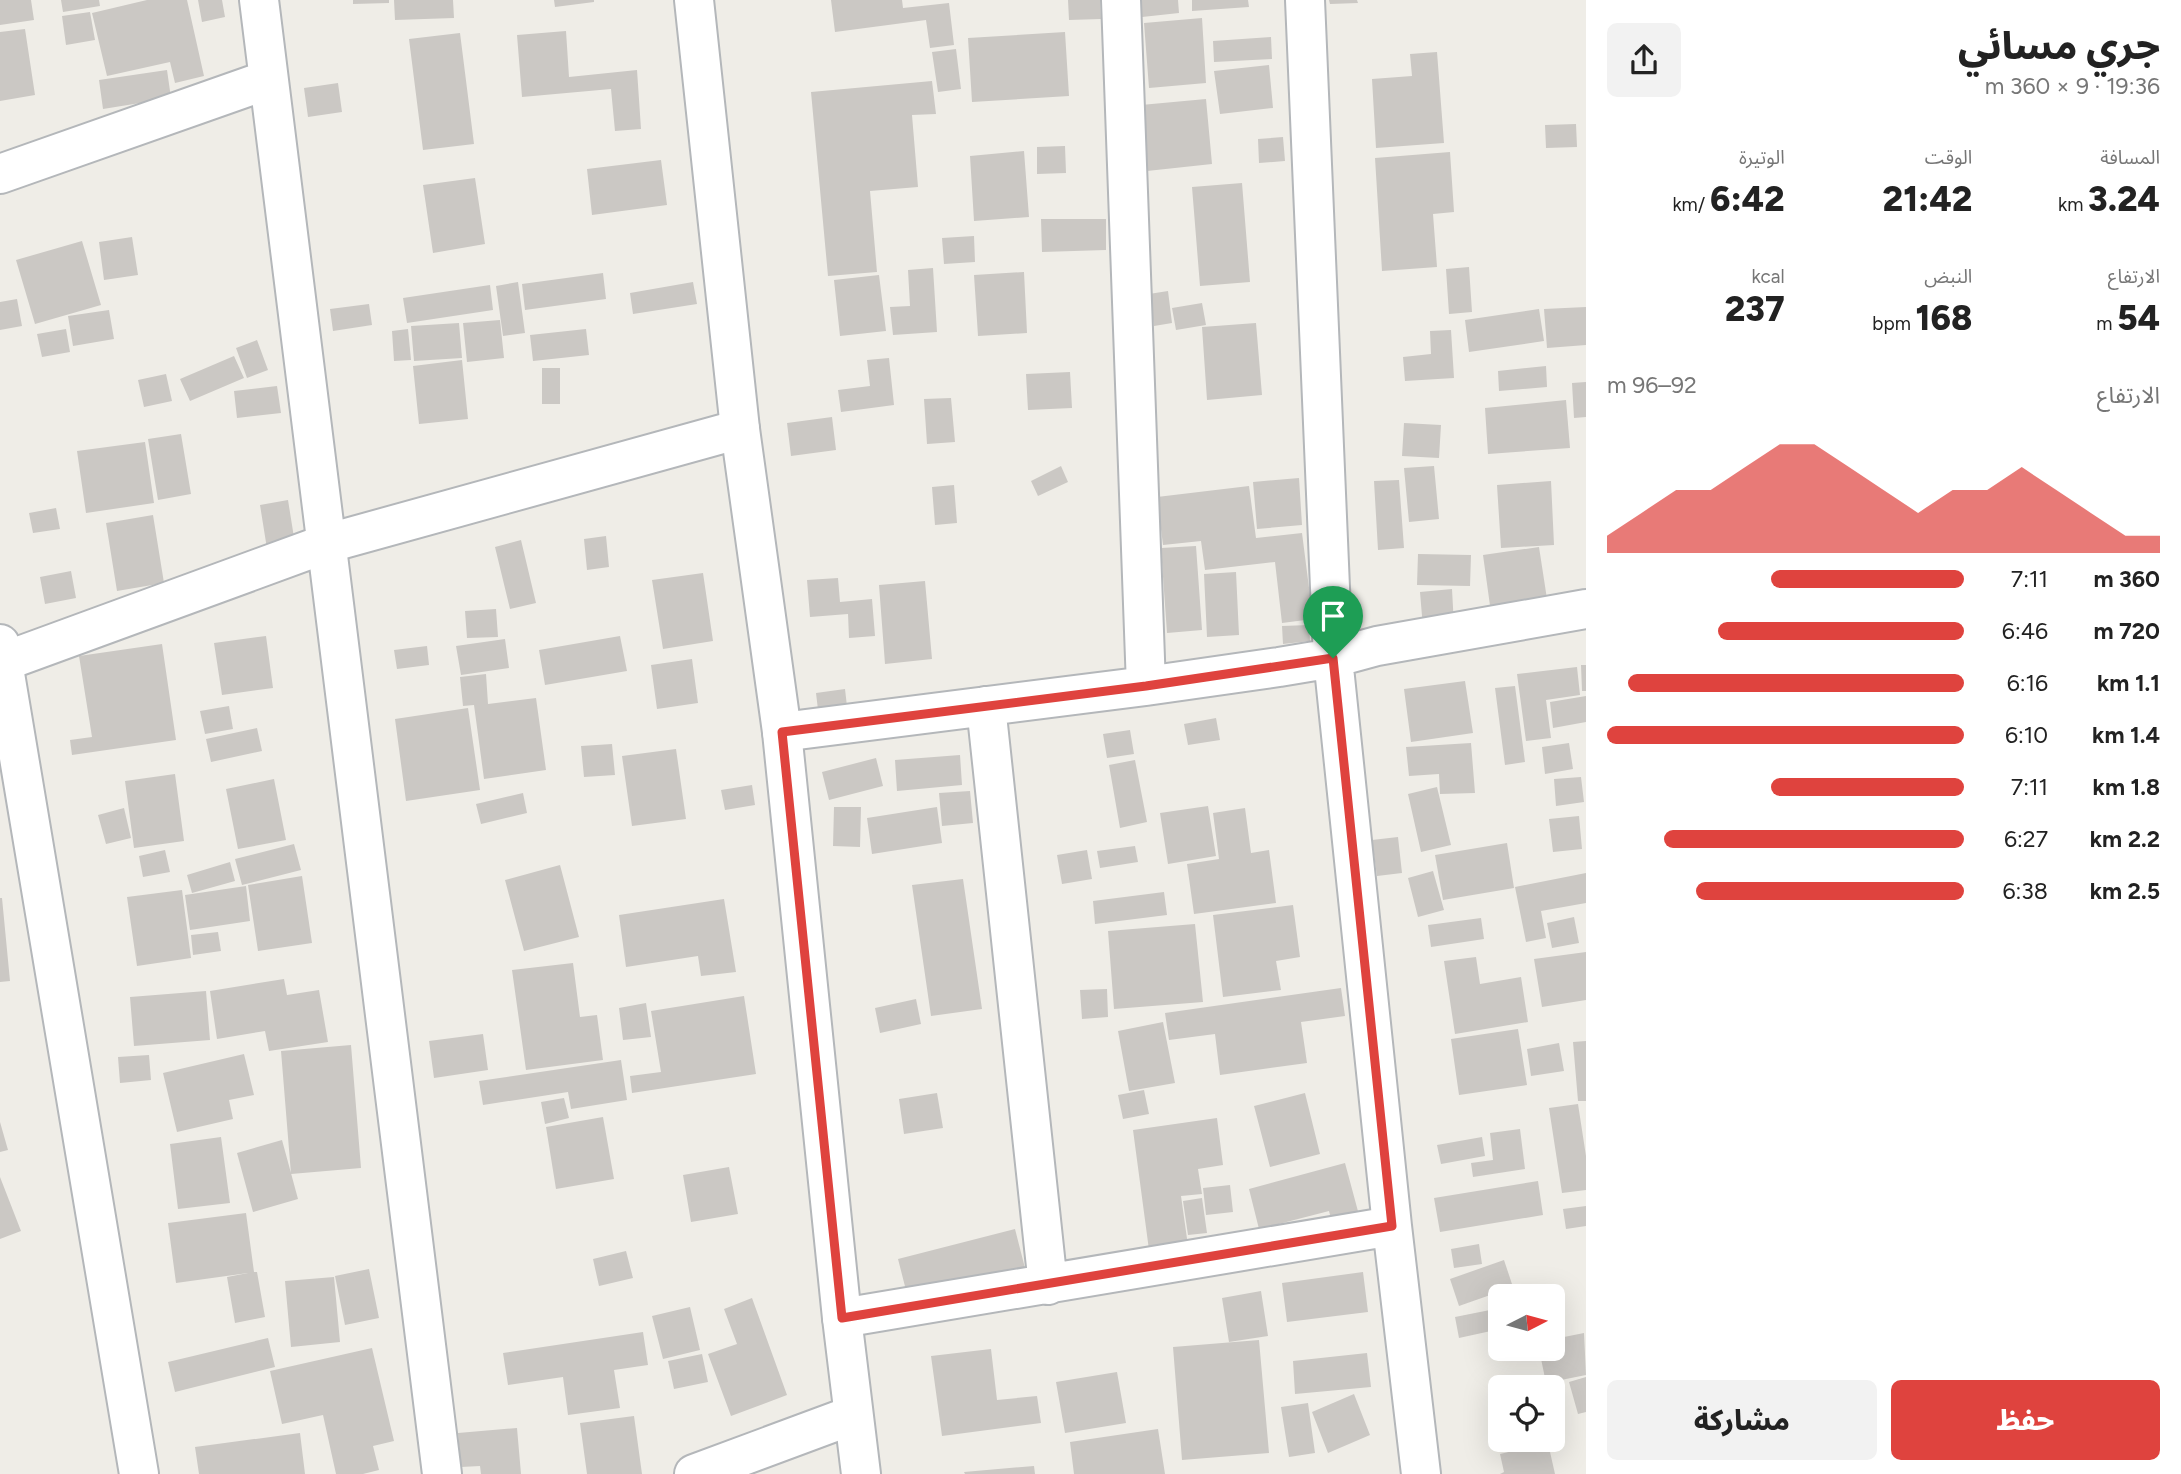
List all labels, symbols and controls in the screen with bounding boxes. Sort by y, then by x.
button: share [1607,23,1681,97]
text: جري مسائي [1958,23,2160,69]
text: 19:36 · 9 × 360 m [1985,72,2160,100]
text: الوتيرة [1739,146,1785,169]
text: الوقت [1925,146,1972,169]
text: المسافة [2100,146,2160,169]
text: 6:42 [1710,178,1785,220]
text: 21:42 [1883,178,1972,220]
text: 3.24 [2088,178,2160,220]
text: /km [1672,193,1710,216]
text: km [2058,193,2088,216]
text: kcal [1752,265,1785,288]
text: النبض [1924,265,1972,288]
text: الارتفاع [2108,265,2160,288]
text: 237 [1725,288,1785,330]
text: 168 [1916,297,1972,339]
text: 54 [2117,297,2160,339]
text: bpm [1872,312,1916,335]
text: m [2096,312,2117,335]
text: 92–96 m [1607,371,1697,399]
text: الارتفاع [2097,381,2160,409]
text: 7:11 [2011,565,2048,593]
text: 360 m [2093,565,2160,593]
pin [1303,586,1363,658]
icon: arrive [1314,597,1352,635]
text: 6:46 [2002,617,2048,645]
text: 720 m [2093,617,2160,645]
text: 6:16 [2007,669,2048,697]
text: 1.1 km [2097,669,2160,697]
text: 6:10 [2005,721,2048,749]
text: 1.4 km [2092,721,2160,749]
text: 7:11 [2011,773,2048,801]
text: 1.8 km [2093,773,2160,801]
text: 6:27 [2004,825,2048,853]
text: 2.2 km [2090,825,2160,853]
text: 6:38 [2003,877,2048,905]
text: 2.5 km [2090,877,2160,905]
north arrow [1488,1284,1564,1362]
map controls [1488,1284,1565,1452]
button: locate [1488,1375,1565,1452]
button: مشاركة [1607,1380,1877,1460]
button: حفظ [1891,1380,2160,1460]

